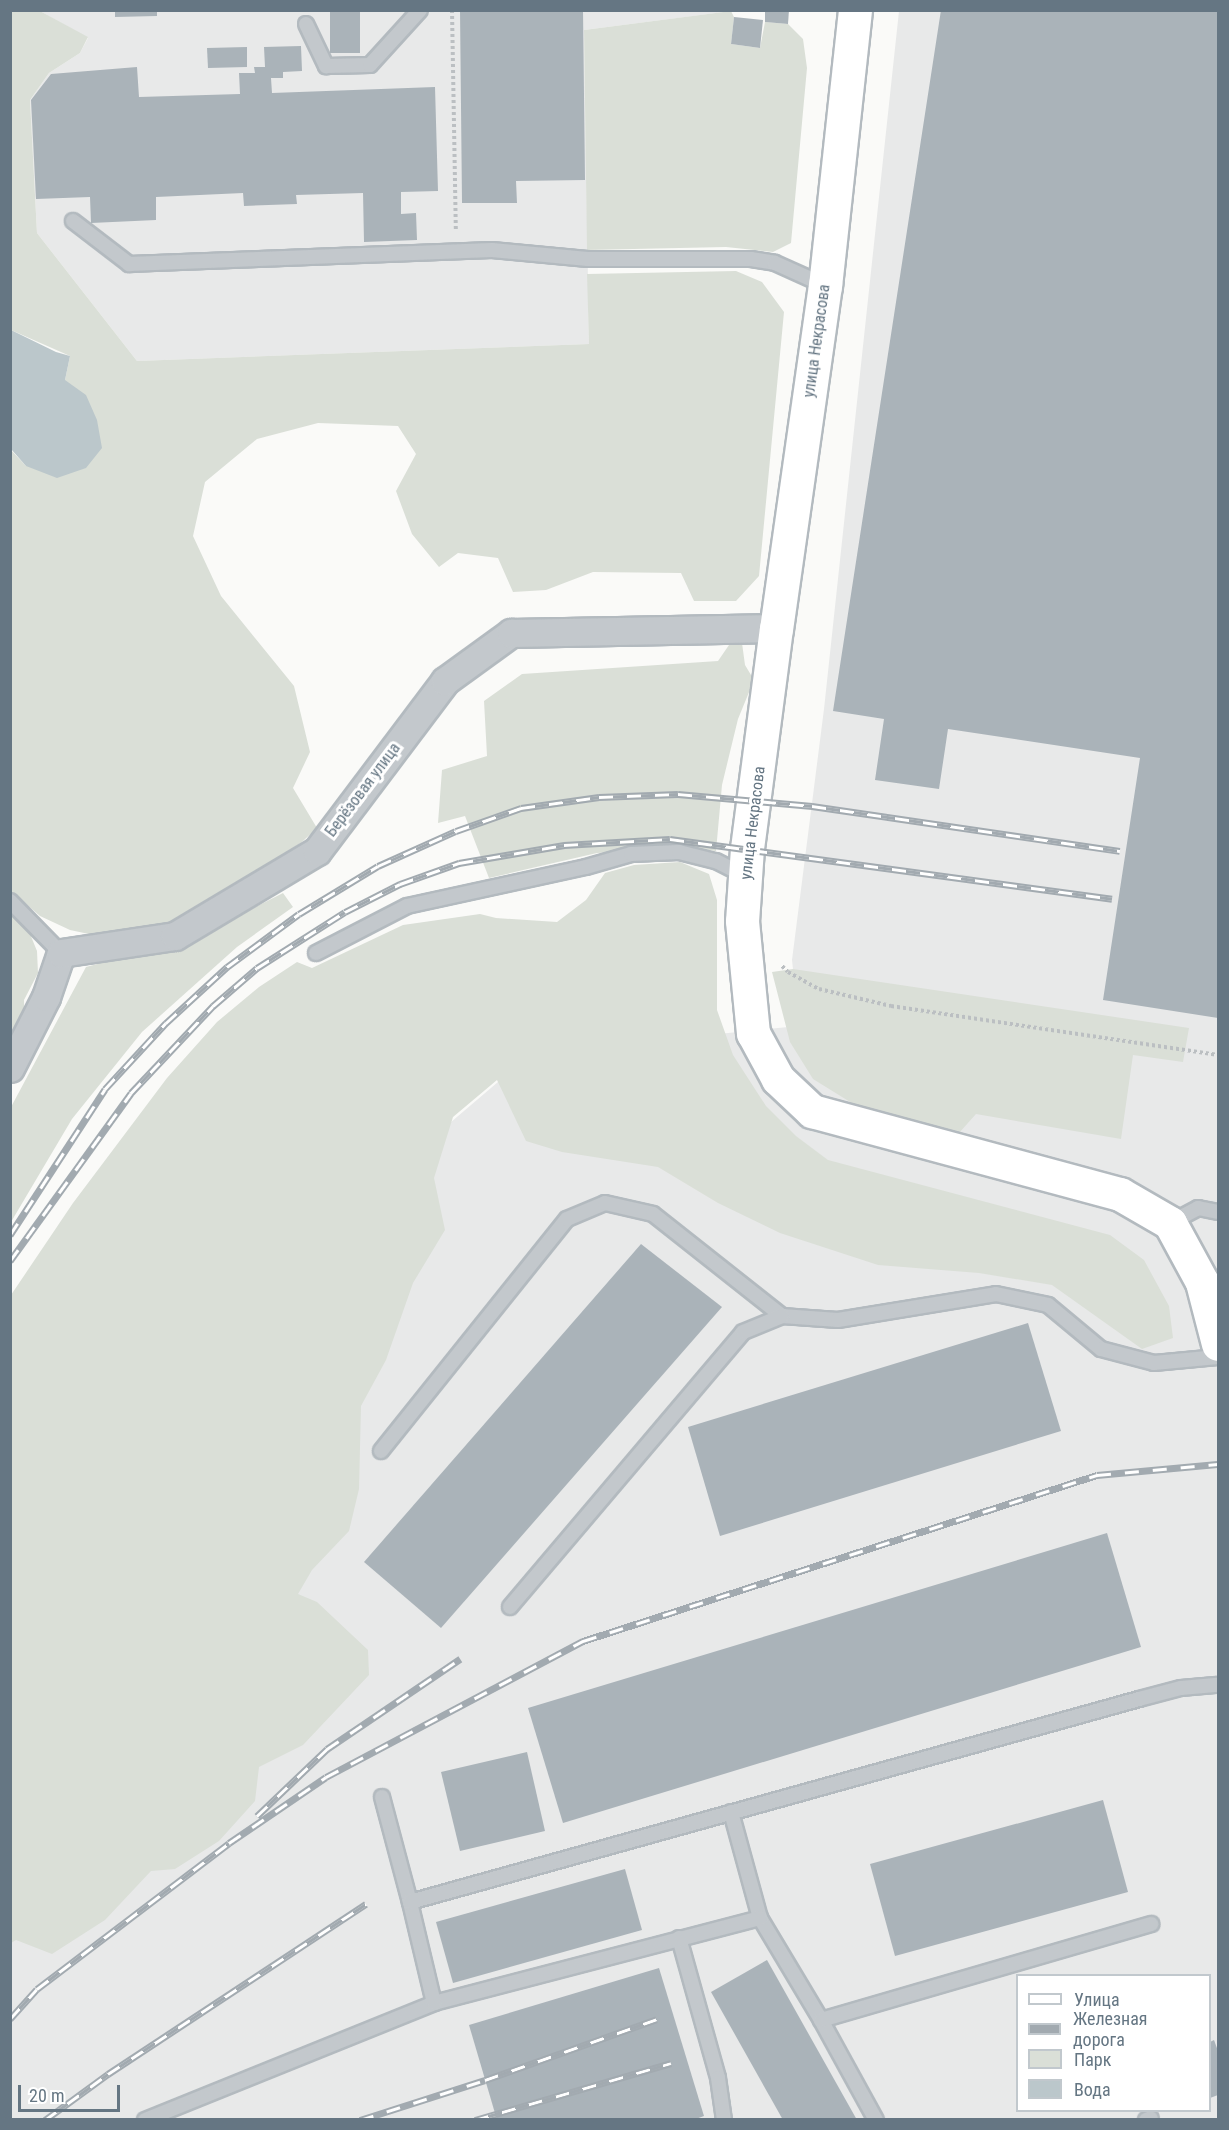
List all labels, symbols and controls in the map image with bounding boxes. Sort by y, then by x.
street label: улица Некрасова [800,283,834,399]
street label: Берёзовая улица [321,739,405,841]
street label: улица Некрасова [737,765,769,881]
legend [1016,1974,1211,2112]
text: Улица [1074,1989,1120,2010]
text: Железная дорога [1073,2008,1148,2050]
text: Парк [1074,2049,1111,2070]
scale bar [21,2073,123,2111]
text: Вода [1074,2079,1111,2100]
text: 20 m [29,2085,64,2106]

